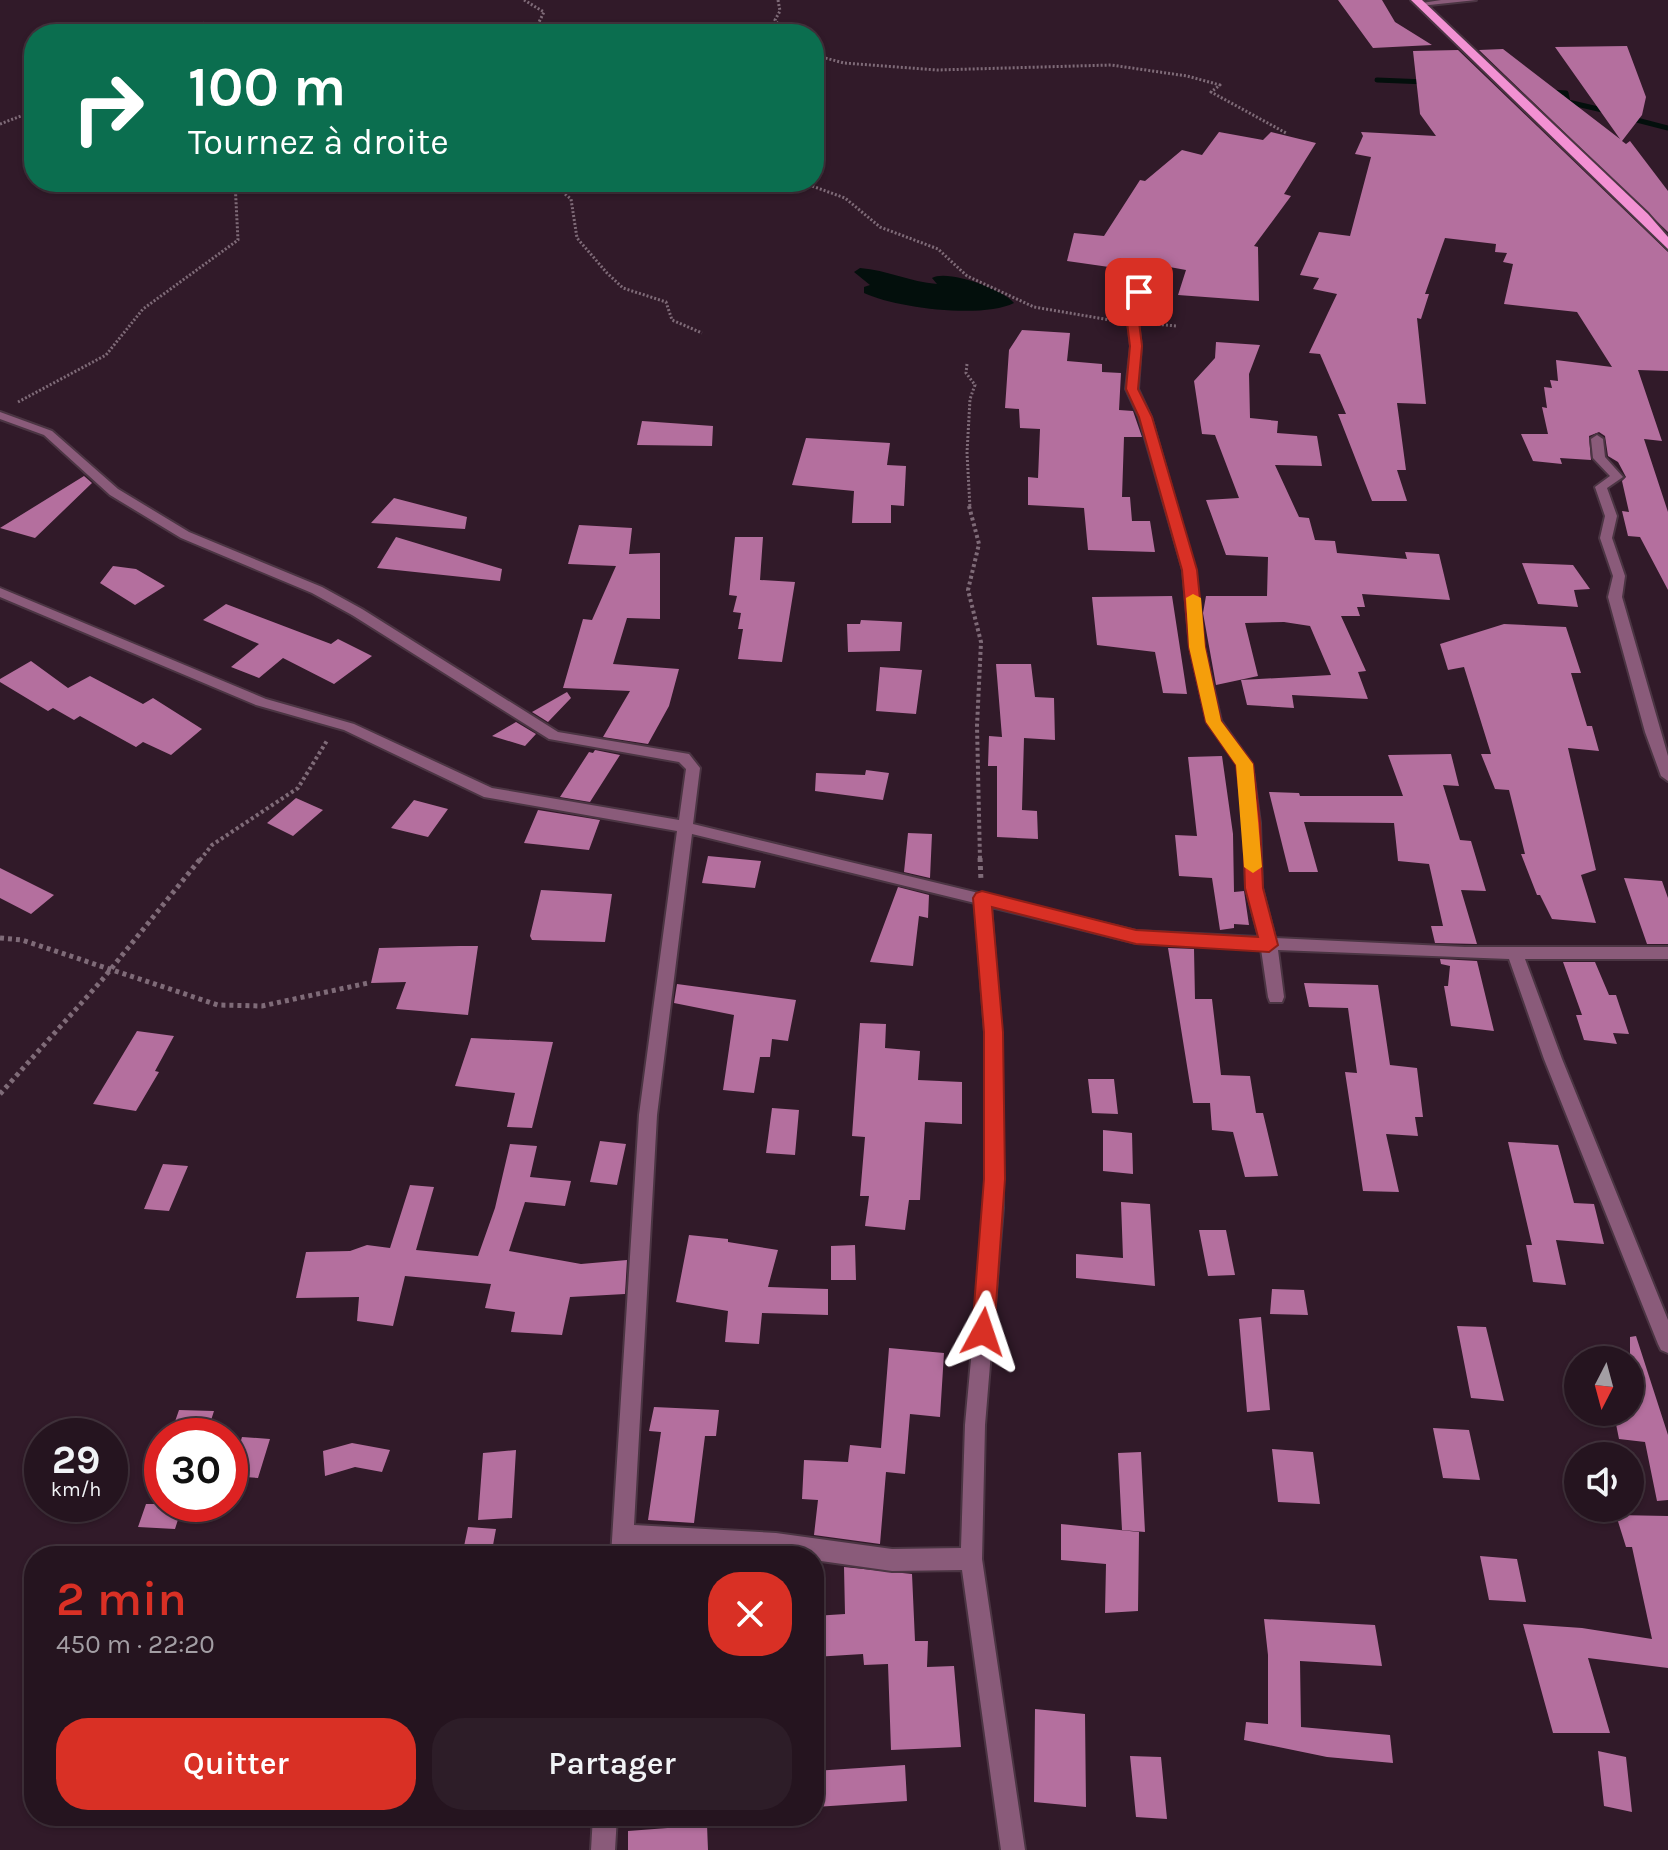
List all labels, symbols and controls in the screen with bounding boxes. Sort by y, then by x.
text: 100 m [188,54,346,119]
icon: right [56,56,160,160]
text: Tournez à droite [188,121,449,163]
pin [1105,258,1173,326]
icon: arrive [1117,270,1161,314]
position arrow [941,1290,1025,1374]
north arrow [1564,1346,1644,1426]
map controls [1564,1346,1644,1522]
speed limit sign: 30 [144,1418,248,1522]
text: 29 [52,1436,100,1483]
button: sound [1564,1442,1644,1522]
text: km/h [51,1478,101,1501]
text: 2 min [56,1571,187,1627]
button: close [708,1572,792,1656]
text: 450 m · 22:20 [56,1629,215,1660]
button: Quitter [56,1718,416,1810]
button: Partager [432,1718,792,1810]

